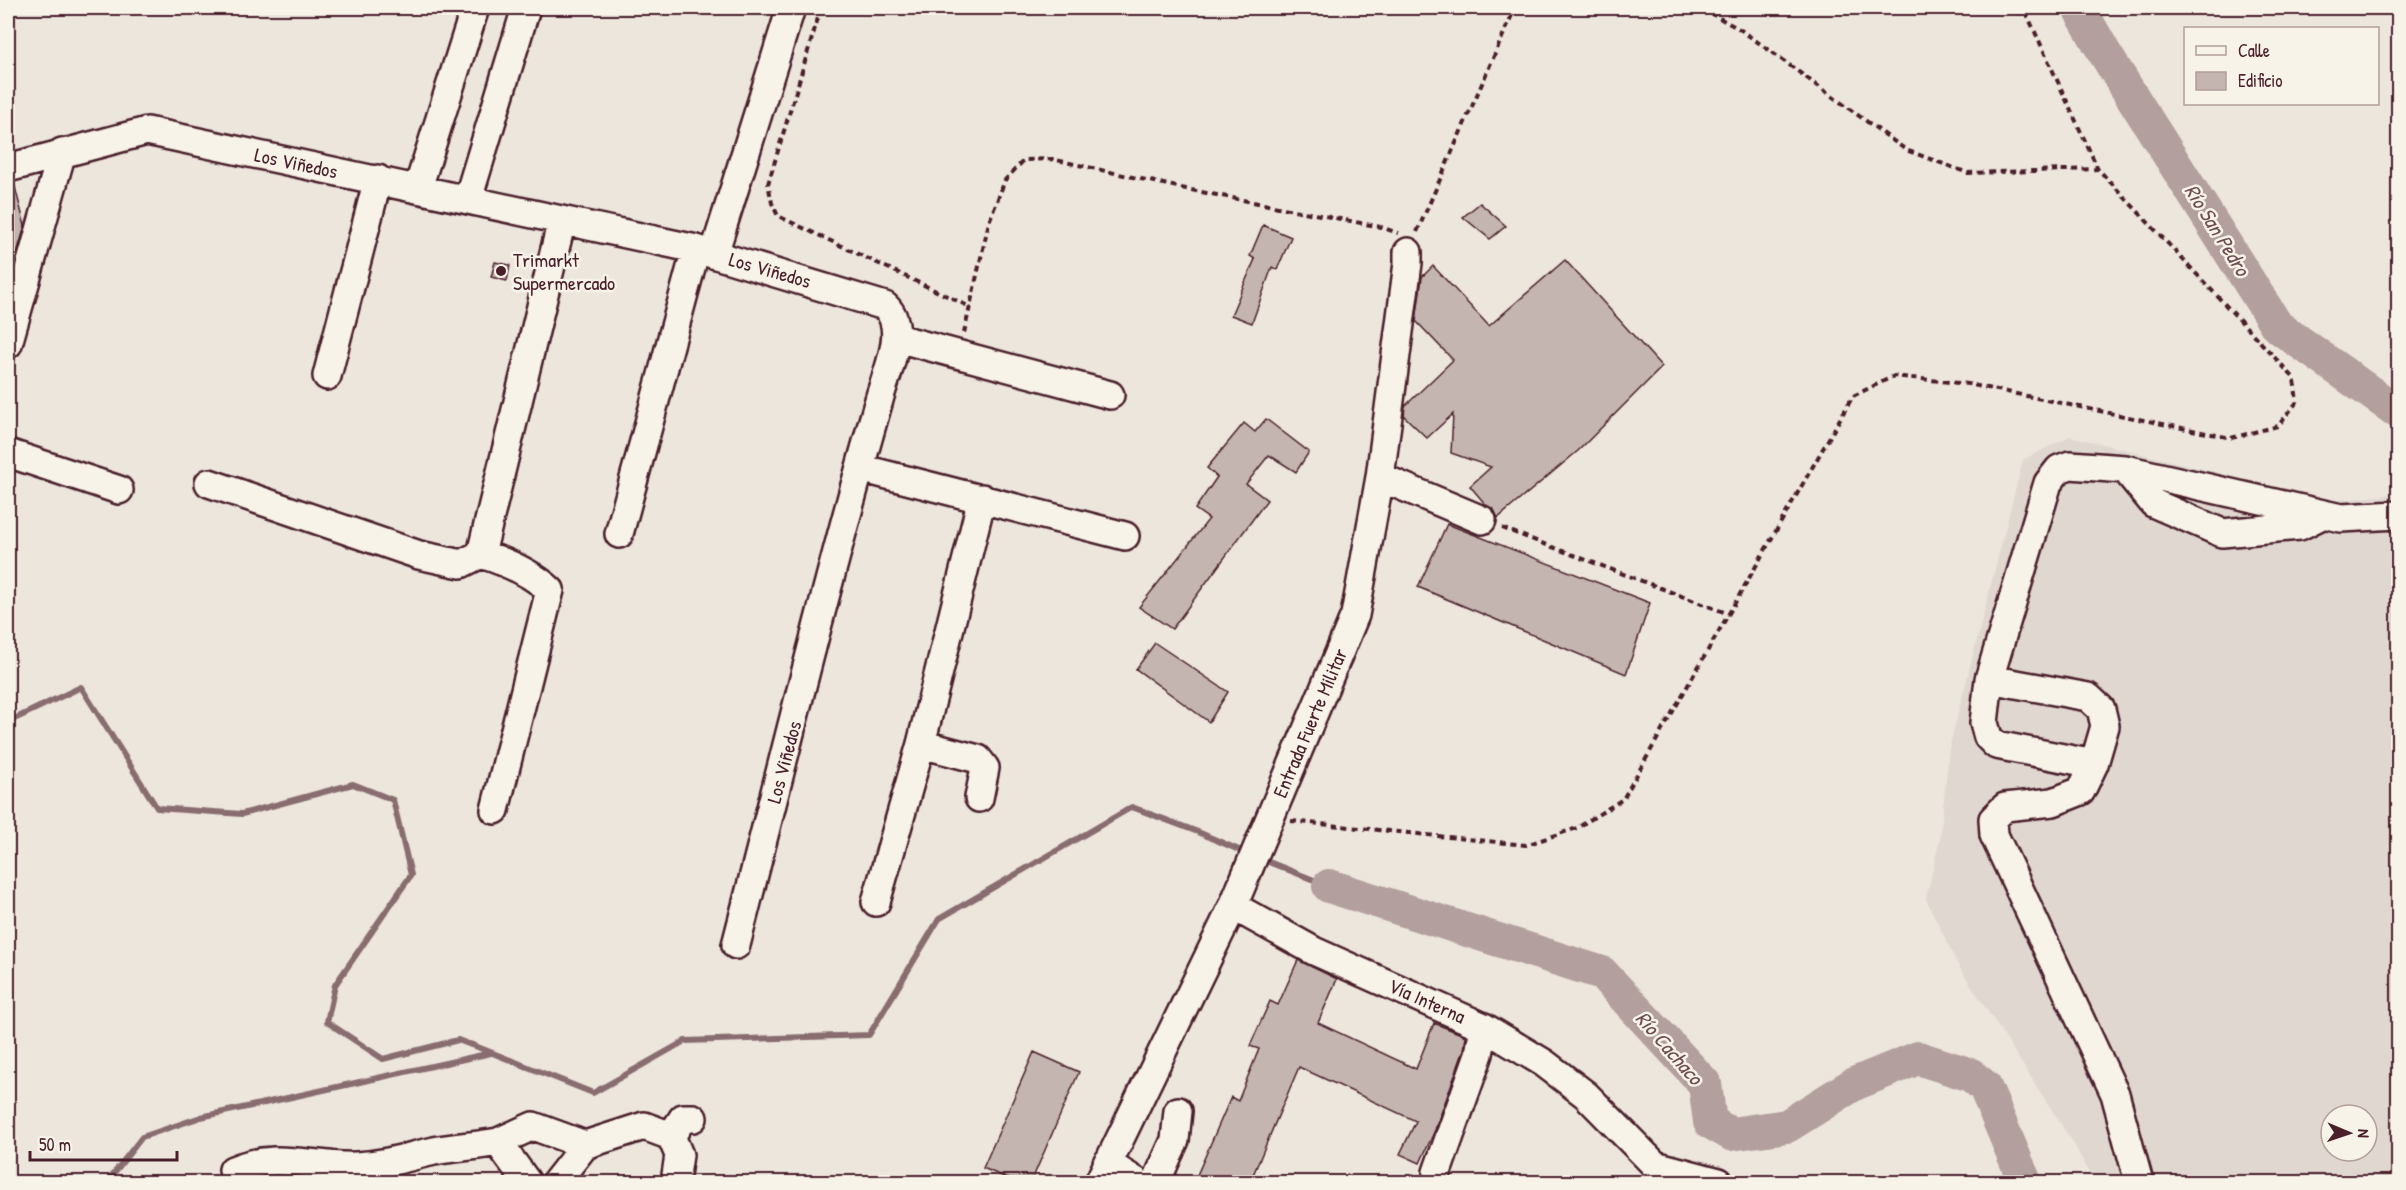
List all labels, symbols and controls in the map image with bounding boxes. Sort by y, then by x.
legend [2184,27,2379,105]
text: Calle [2238,38,2270,63]
text: Edificio [2238,68,2282,93]
street label: Los Viñedos [252,141,340,185]
water label: Río San Pedro [2178,178,2258,282]
street label: Los Viñedos [726,245,815,294]
place label: Trimarkt Supermercado [513,246,615,296]
marker: Trimarkt Supermercado [494,264,508,278]
street label: Entrada Fuerte Militar [1266,644,1353,802]
street label: Los Viñedos [760,717,808,806]
street label: Vía Interna [1385,972,1470,1029]
water label: Río Cachaco [1629,1005,1711,1092]
north arrow [2319,1103,2379,1163]
scale bar [30,1124,177,1162]
text: N [2353,1129,2375,1139]
text: 50 m [39,1132,71,1157]

